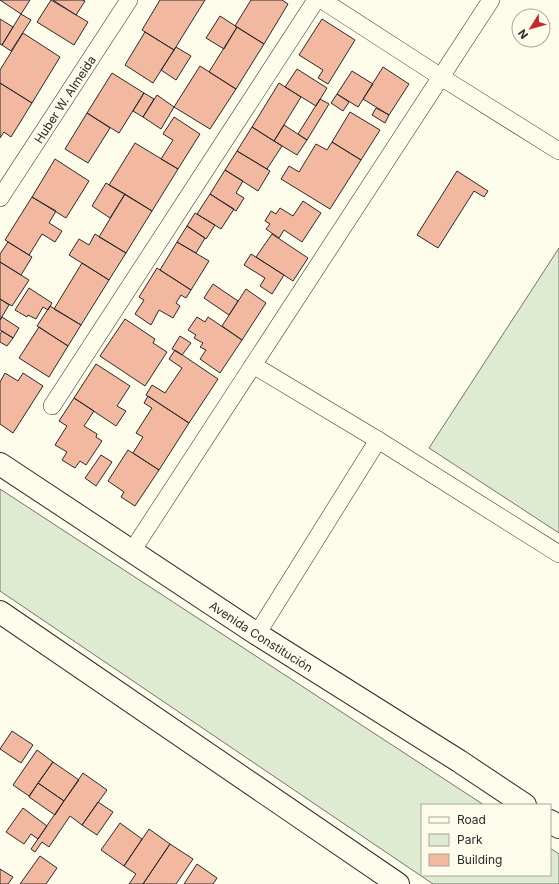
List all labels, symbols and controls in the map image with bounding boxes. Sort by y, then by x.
north arrow [511,8,551,48]
text: N [515,26,531,42]
street label: Huber W. Almeida [30,53,98,146]
street label: Avenida Constitución [207,597,316,675]
legend [421,804,551,876]
text: Road [457,812,486,827]
text: Park [457,832,483,847]
text: Building [457,852,502,867]

